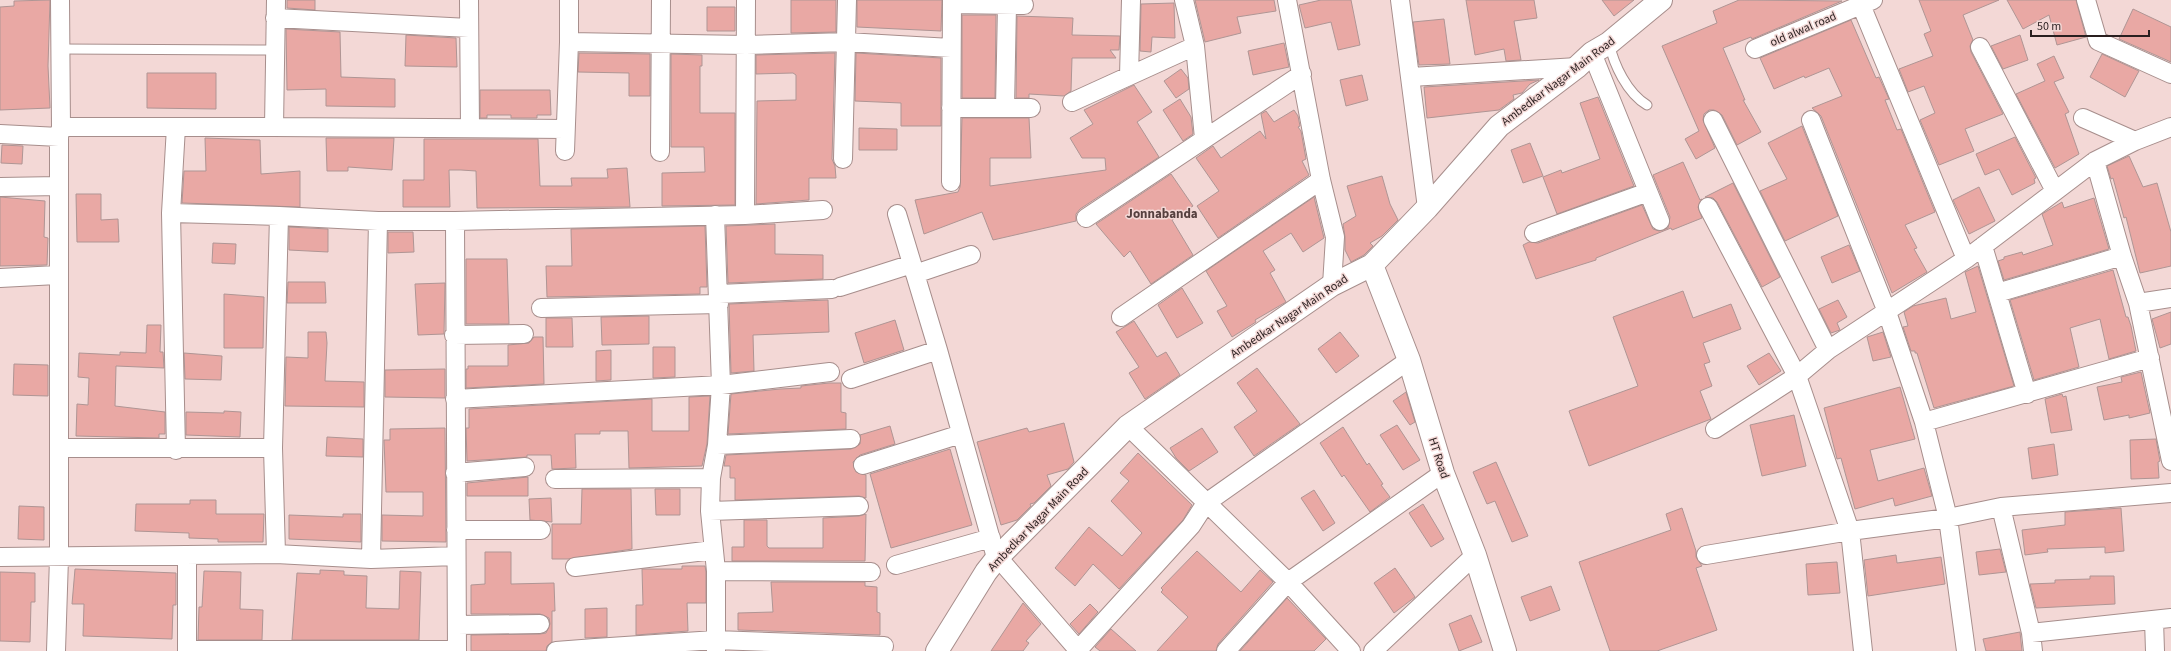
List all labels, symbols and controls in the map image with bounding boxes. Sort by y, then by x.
street label: old alwal road [1767,8,1839,51]
scale bar [2031,12,2149,38]
text: 50 m [2037,18,2061,35]
street label: Ambedkar Nagar Main Road [1498,33,1619,130]
district label: Jonnabanda [1126,205,1198,223]
street label: Ambedkar Nagar Main Road [1227,271,1352,362]
street label: HT Road [1424,435,1453,481]
street label: Ambedkar Nagar Main Road [984,463,1093,575]

